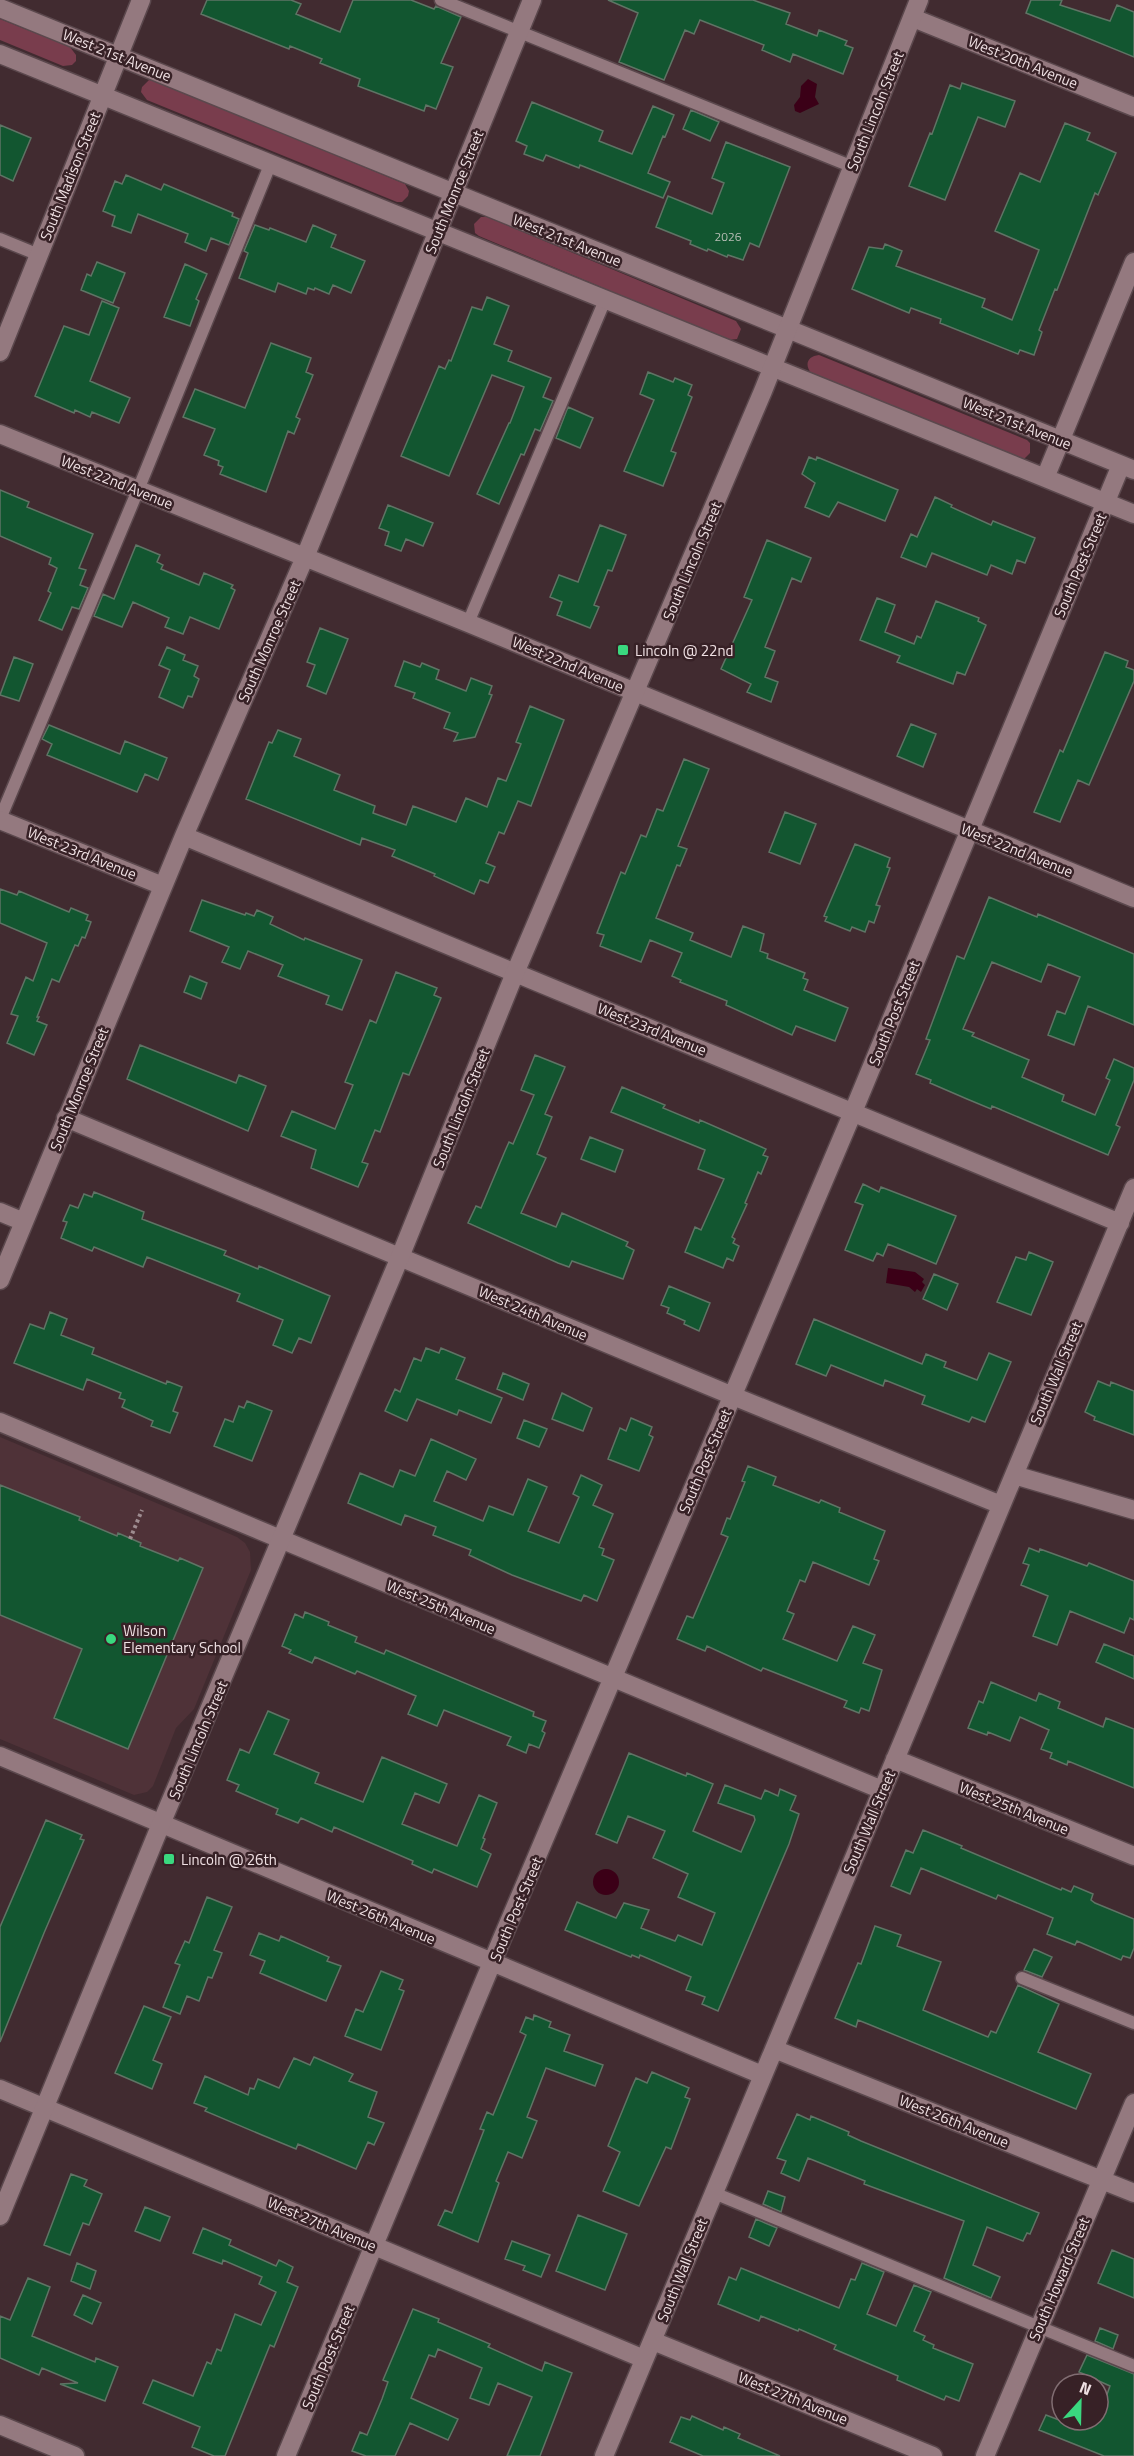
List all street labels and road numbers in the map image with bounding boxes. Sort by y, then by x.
street label: West 21st Avenue [59,23,175,87]
street label: West 20th Avenue [965,30,1081,94]
street label: South Lincoln Street [841,47,910,174]
street label: South Madison Street [34,108,107,244]
street label: South Monroe Street [419,126,490,257]
street label: West 21st Avenue [509,208,625,272]
street label: West 21st Avenue [959,391,1075,455]
street label: West 22nd Avenue [57,449,177,515]
street label: South Lincoln Street [657,497,728,624]
street label: South Post Street [1048,508,1113,621]
street label: South Monroe Street [232,576,307,706]
street label: West 22nd Avenue [509,630,627,698]
street label: West 22nd Avenue [957,817,1077,883]
street label: West 23rd Avenue [24,821,140,885]
street label: South Post Street [862,956,926,1069]
street label: West 23rd Avenue [594,997,710,1061]
street label: South Monroe Street [44,1023,115,1154]
street label: South Lincoln Street [427,1044,496,1171]
street label: West 24th Avenue [475,1280,591,1346]
street label: South Wall Street [1024,1317,1088,1428]
street label: South Post Street [673,1404,738,1517]
street label: West 25th Avenue [383,1574,499,1640]
street label: South Lincoln Street [163,1676,234,1803]
street label: South Wall Street [837,1766,901,1877]
street label: West 25th Avenue [956,1776,1072,1840]
street label: South Post Street [484,1852,549,1965]
street label: West 26th Avenue [323,1884,439,1950]
street label: West 26th Avenue [896,2089,1012,2153]
street label: West 27th Avenue [264,2191,380,2257]
street label: South Howard Street [1023,2213,1096,2344]
street label: South Wall Street [651,2214,714,2325]
street label: South Post Street [296,2300,361,2413]
street label: West 27th Avenue [735,2366,851,2430]

